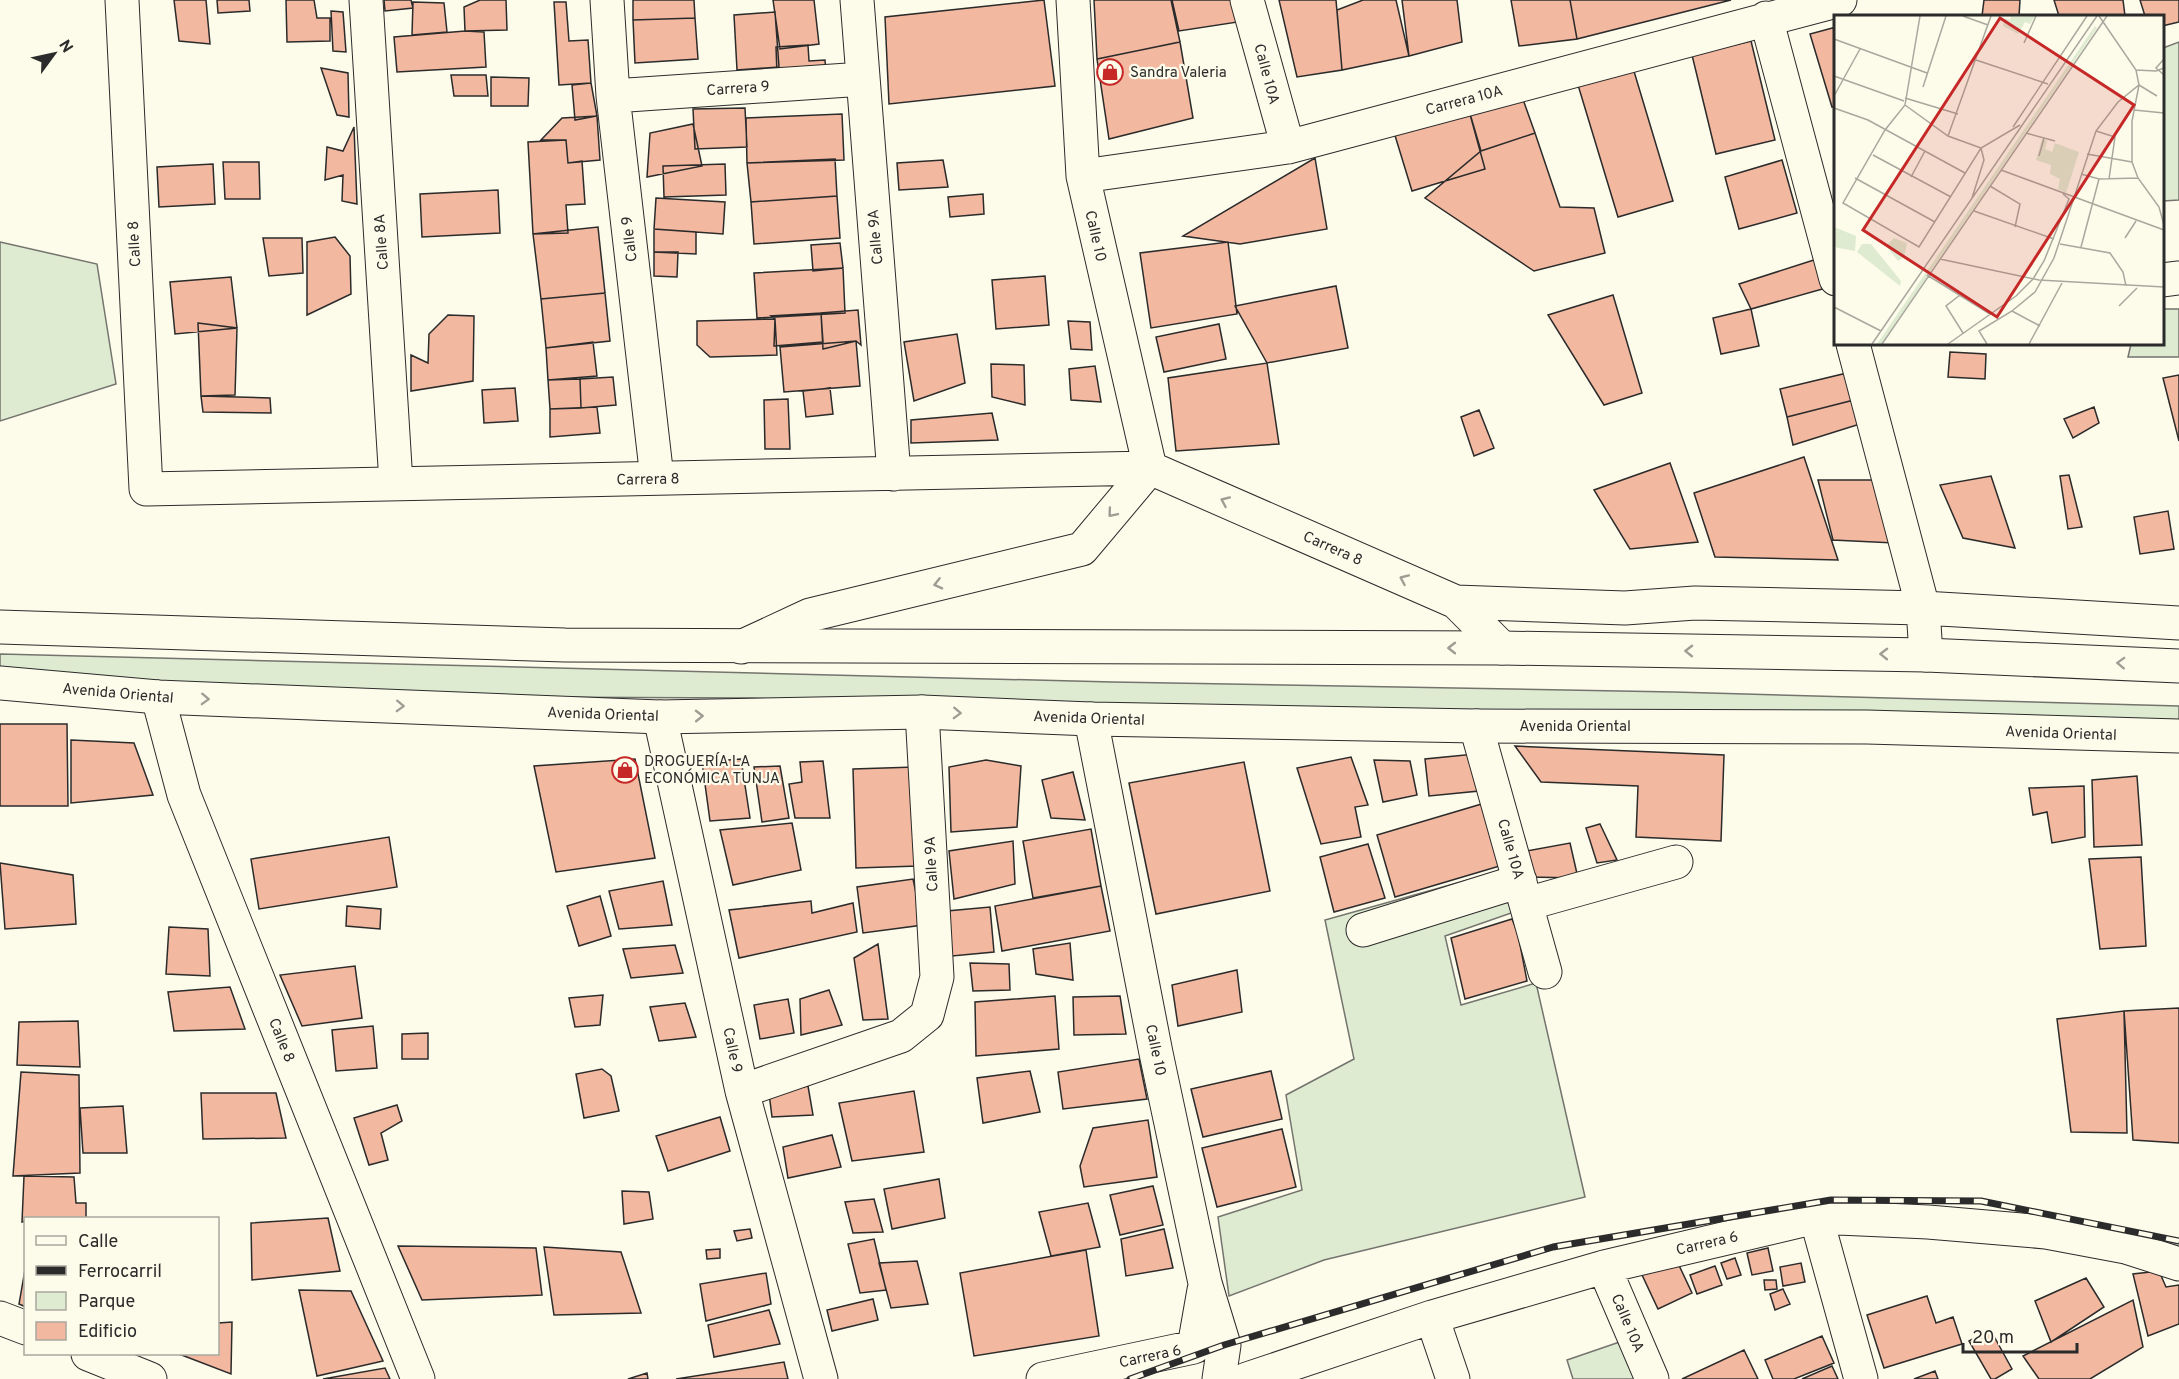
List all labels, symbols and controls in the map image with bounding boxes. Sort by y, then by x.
inset map [1834,15,2164,345]
north arrow [24,24,84,84]
text: N [53,37,76,57]
street label: Calle 10A [1248,42,1283,107]
shop icon: Sandra Valeria [1095,57,1125,87]
place label: Sandra Valeria [1130,64,1227,83]
street label: Carrera 9 [706,78,770,101]
street label: Carrera 10A [1424,82,1505,121]
street label: Calle 9A [865,208,888,265]
street label: Calle 10 [1079,209,1110,264]
street label: Calle 8A [371,213,394,271]
street label: Calle 9 [618,215,643,263]
street label: Calle 8 [125,220,146,267]
street label: Carrera 8 [616,470,680,491]
one-way arrow [1221,497,1232,509]
one-way arrow [1108,506,1119,517]
street label: Carrera 8 [1300,528,1365,571]
one-way arrow [1399,575,1410,587]
one-way arrow [933,576,943,589]
one-way arrow [1447,642,1456,654]
one-way arrow [1684,645,1693,657]
one-way arrow [1879,648,1888,661]
one-way arrow [2116,657,2125,670]
street label: Avenida Oriental [61,680,174,709]
one-way arrow [200,692,209,705]
one-way arrow [395,700,404,713]
street label: Avenida Oriental [547,704,659,727]
one-way arrow [953,707,962,720]
street label: Avenida Oriental [1033,708,1145,731]
one-way arrow [695,710,704,722]
street label: Avenida Oriental [1519,718,1631,737]
street label: Avenida Oriental [2005,723,2117,746]
place label: DROGUERÍA LA ECONÓMICA TUNJA [644,752,780,789]
shop icon: DROGUERÍA LA ECONÓMICA TUNJA [610,755,640,785]
street label: Calle 10A [1492,817,1527,882]
street label: Calle 9A [922,836,943,892]
street label: Calle 8 [263,1016,298,1066]
street label: Calle 10 [1140,1023,1169,1078]
street label: Calle 9 [717,1026,746,1075]
legend [24,1217,219,1355]
street label: Carrera 6 [1674,1228,1740,1261]
text: Calle [78,1231,118,1254]
text: Ferrocarril [78,1261,162,1284]
text: Parque [78,1291,135,1314]
street label: Calle 10A [1606,1291,1647,1356]
scale bar [1963,1316,2077,1354]
text: Edificio [78,1321,137,1344]
text: 20 m [1972,1327,2014,1350]
street label: Carrera 6 [1117,1342,1183,1373]

